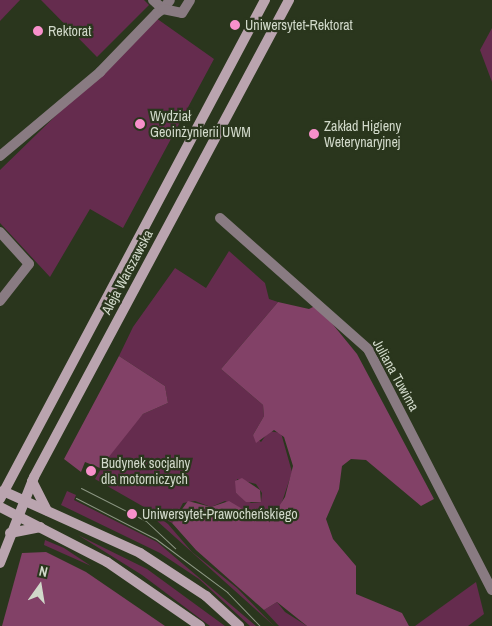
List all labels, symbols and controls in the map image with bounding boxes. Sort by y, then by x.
place label: Uniwersytet-Rektorat [245,17,353,33]
marker: Uniwersytet-Rektorat [229,19,241,31]
place label: Rektorat [48,23,91,39]
marker: Rektorat [32,25,44,37]
place label: Wydział Geoinżynierii UWM [150,108,251,140]
marker: Wydział Geoinżynierii UWM [134,118,146,130]
place label: Zakład Higieny Weterynaryjnej [324,118,401,150]
marker: Zakład Higieny Weterynaryjnej [308,128,320,140]
street label: Aleja Warszawska [98,227,156,317]
street label: Juliana Tuwima [369,336,423,414]
place label: Budynek socjalny dla motorniczych [101,455,190,488]
marker: Budynek socjalny dla motorniczych [85,465,97,477]
place label: Uniwersytet-Prawocheńskiego [142,506,298,522]
marker: Uniwersytet-Prawocheńskiego [126,508,138,520]
north arrow [15,561,65,611]
text: N [37,562,49,581]

